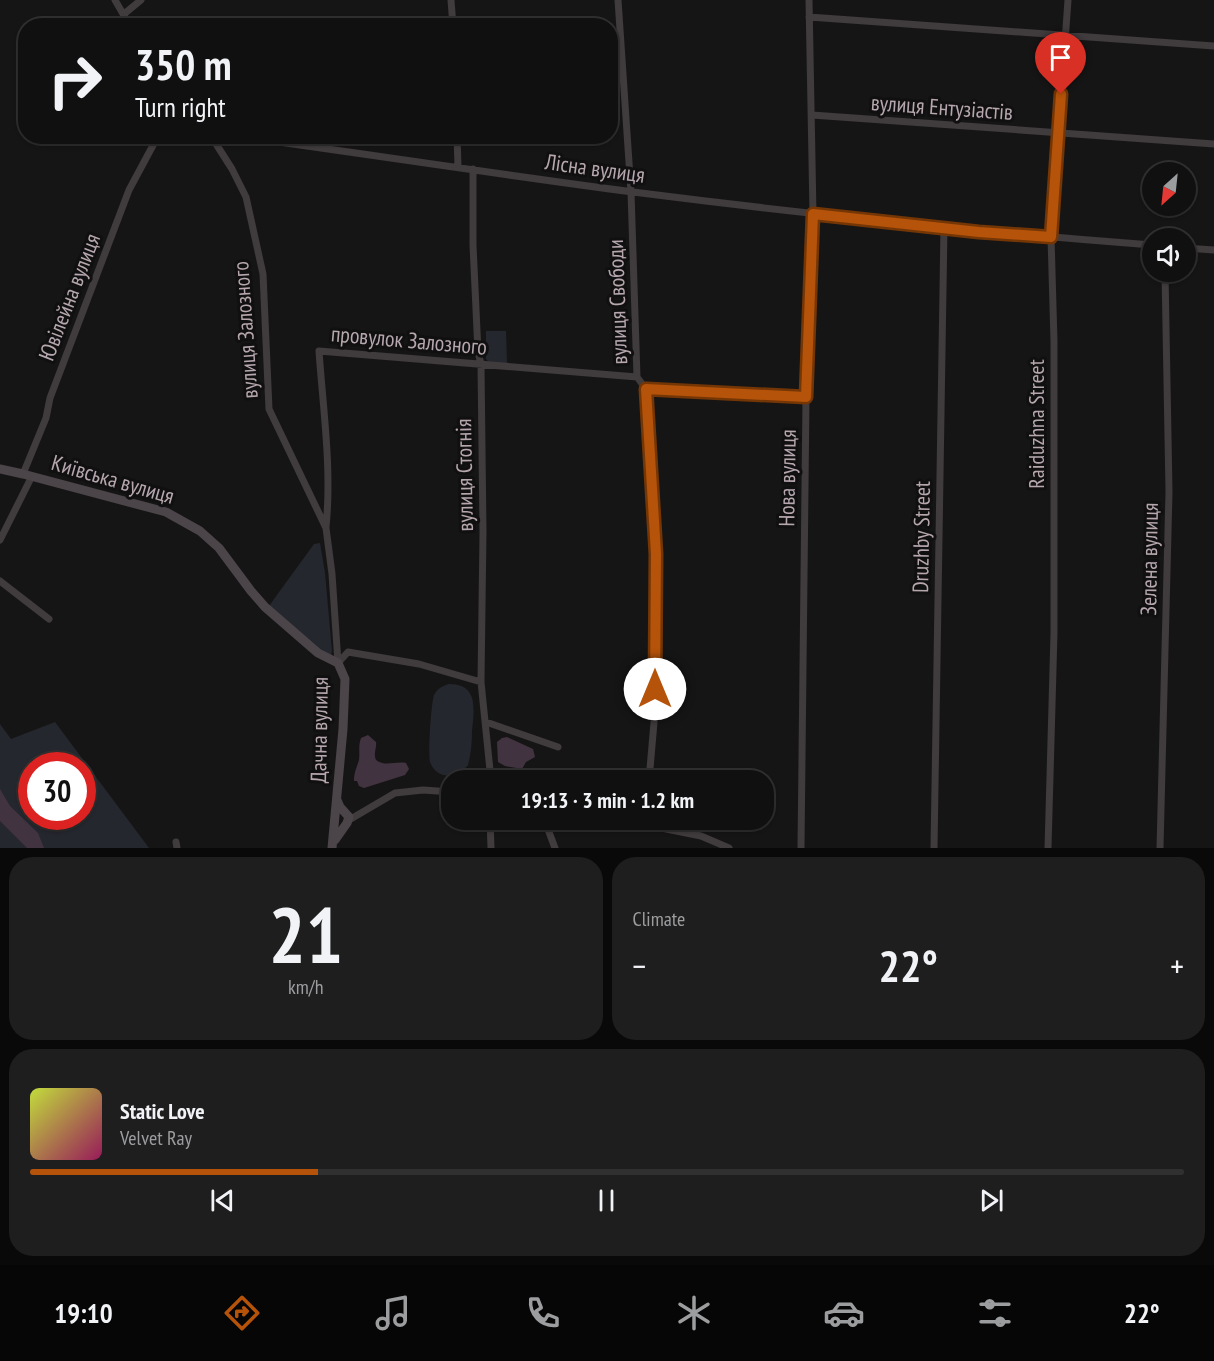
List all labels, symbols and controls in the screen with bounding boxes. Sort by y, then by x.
pin [1035,32,1086,94]
text: 350 m [135,37,232,92]
icon: arrive [1044,41,1077,74]
icon: right [36,42,114,120]
street label: вулиця Ентузіастів [870,88,1014,126]
text: Turn right [135,90,226,124]
street label: Лісна вулиця [542,147,647,189]
north arrow [1142,162,1196,216]
map controls [1142,162,1196,282]
button: sound [1142,228,1196,282]
street label: Ювілейна вулиця [32,229,106,365]
street label: вулиця Свободи [601,239,633,365]
street label: вулиця Залозного [226,260,264,400]
street label: провулок Залозного [330,319,488,361]
street label: Raiduzhna Street [1022,359,1050,489]
street label: вулиця Стогнія [449,418,479,532]
street label: Нова вулиця [772,429,802,527]
street label: Київська вулиця [48,448,178,510]
street label: Druzhby Street [906,481,936,593]
street label: Зелена вулиця [1134,502,1164,616]
position arrow [623,657,687,721]
street label: Дачна вулиця [304,677,334,783]
speed limit sign: 30 [18,752,96,830]
text: 19:13 · 3 min · 1.2 km [521,786,694,814]
text: 21 [268,884,343,985]
text: Climate [633,906,685,932]
text: 22° [879,936,938,994]
text: − [633,944,646,987]
text: + [1170,944,1184,987]
text: km/h [288,974,323,1000]
text: Static Love [120,1097,205,1125]
text: Velvet Ray [120,1125,192,1151]
icon: previous [206,1184,239,1217]
icon: pause [590,1184,623,1217]
icon: next [975,1184,1008,1217]
icon: directions [221,1292,263,1334]
icon: music [372,1292,414,1334]
icon: phone [522,1292,564,1334]
icon: climate [673,1292,715,1334]
icon: car [823,1292,865,1334]
icon: filters [974,1292,1016,1334]
text: 19:10 [54,1296,113,1330]
text: 22° [1124,1296,1160,1330]

